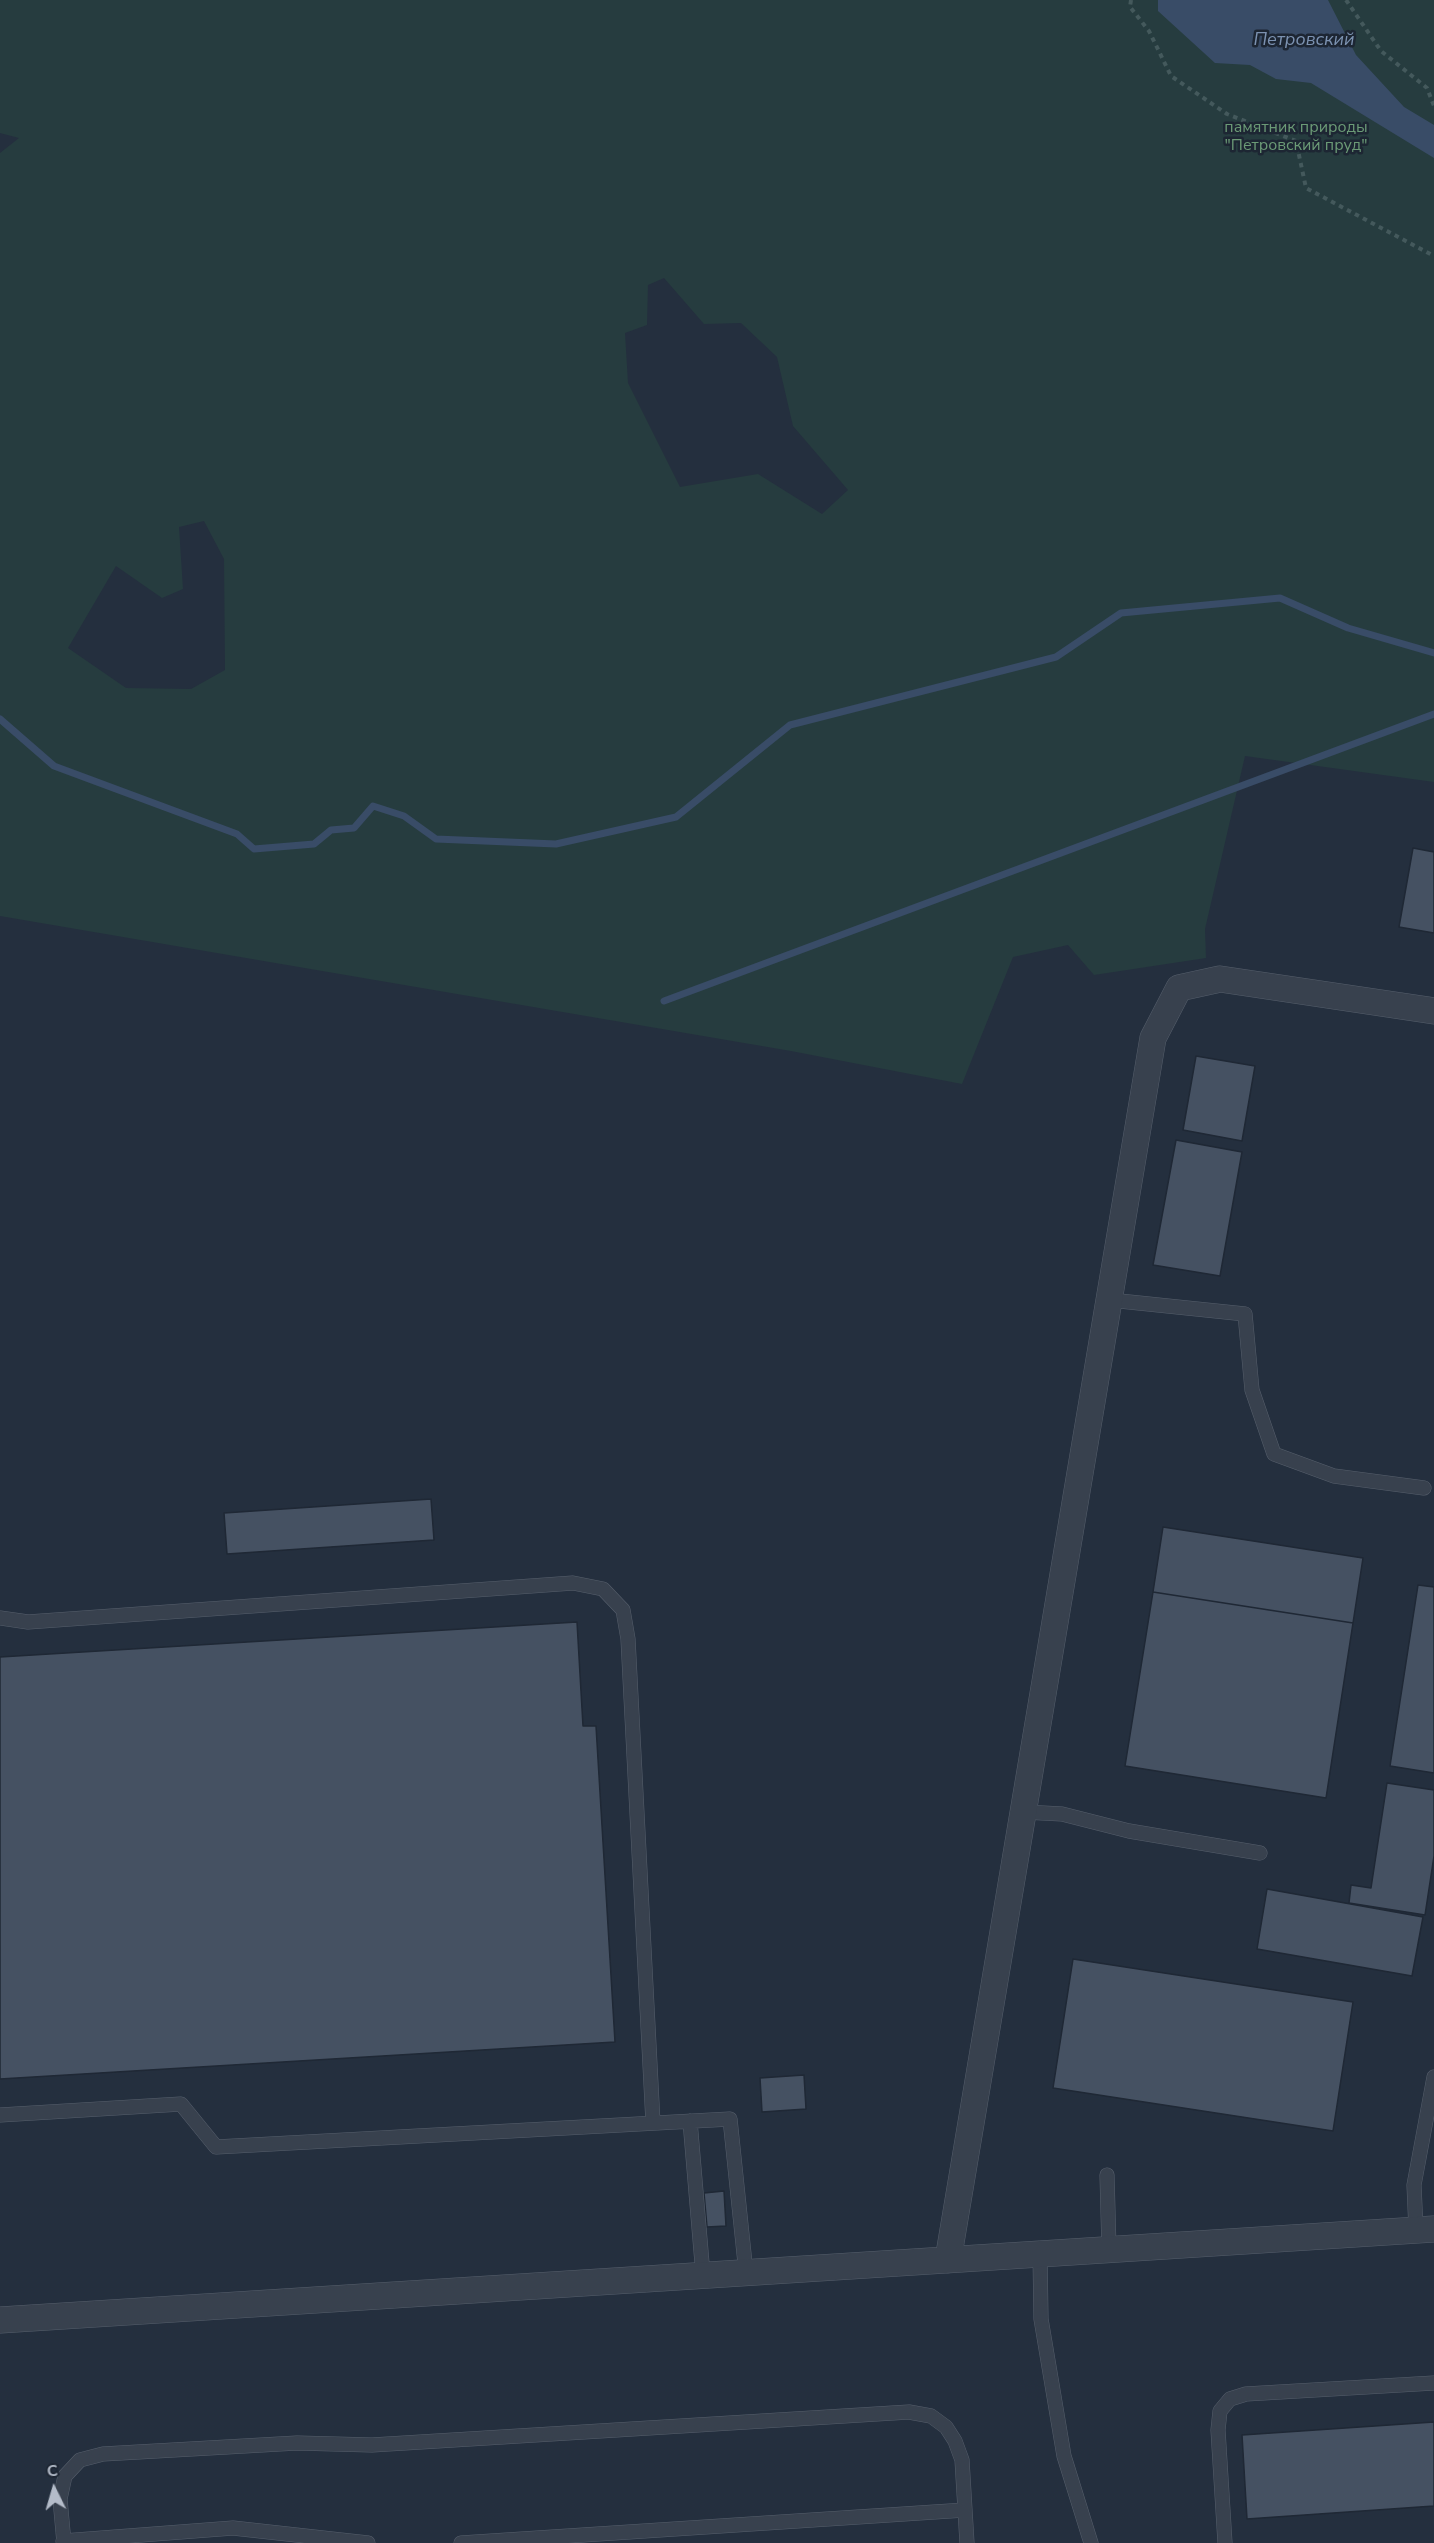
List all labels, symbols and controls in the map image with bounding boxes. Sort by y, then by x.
water label: Петровский [1253,30,1355,52]
park label: памятник природы "Петровский пруд" [1224,118,1368,156]
north arrow [24,2459,84,2519]
text: С [46,2460,59,2483]

